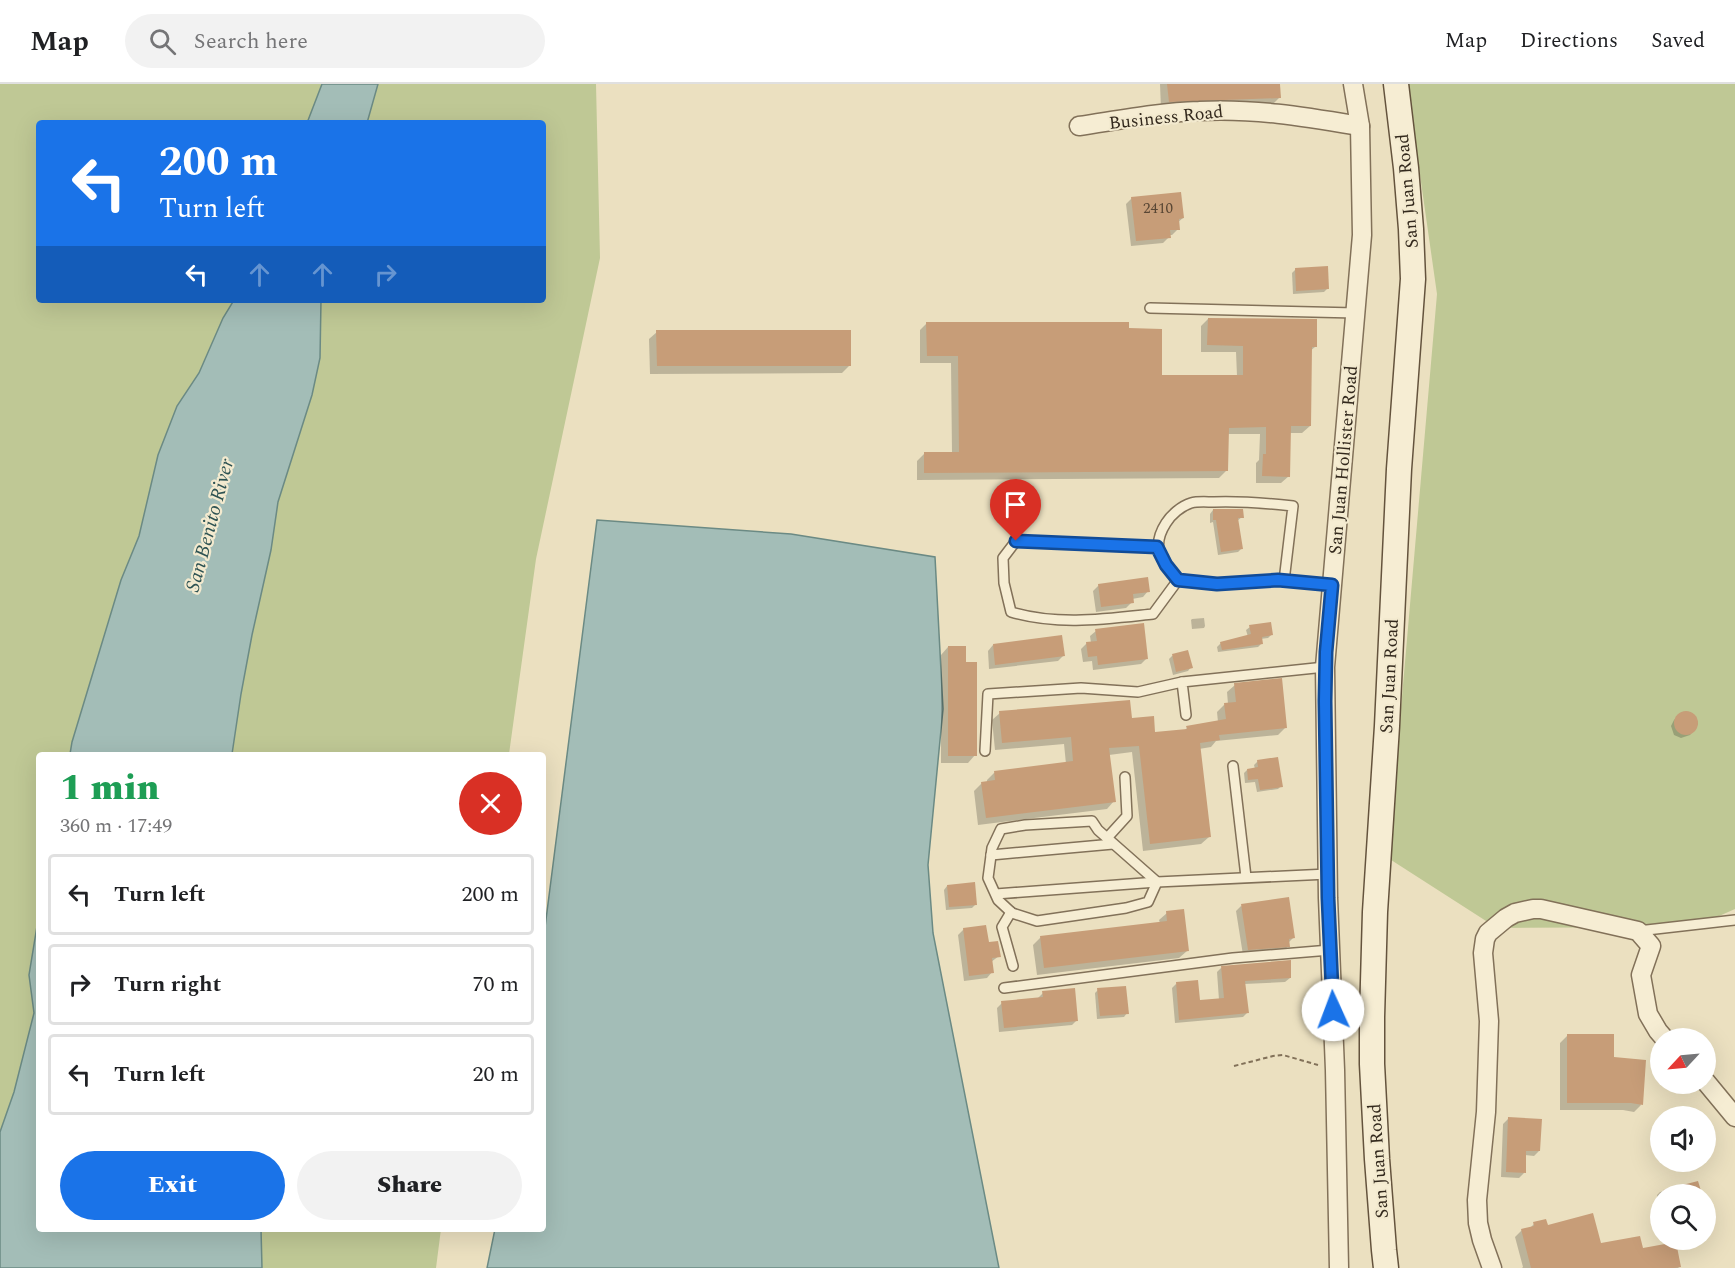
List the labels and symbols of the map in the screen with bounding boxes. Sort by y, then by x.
street label: Business Road [1107,98,1225,137]
street label: San Juan Road [1389,133,1426,249]
house number: 2410 [1143,197,1173,220]
street label: San Juan Hollister Road [1322,364,1365,556]
water label: San Benito River [178,454,242,595]
pin [990,479,1041,541]
street label: San Juan Road [1373,618,1406,734]
position arrow [1301,978,1365,1042]
north arrow [1650,1028,1716,1094]
street label: San Juan Road [1361,1103,1396,1219]

